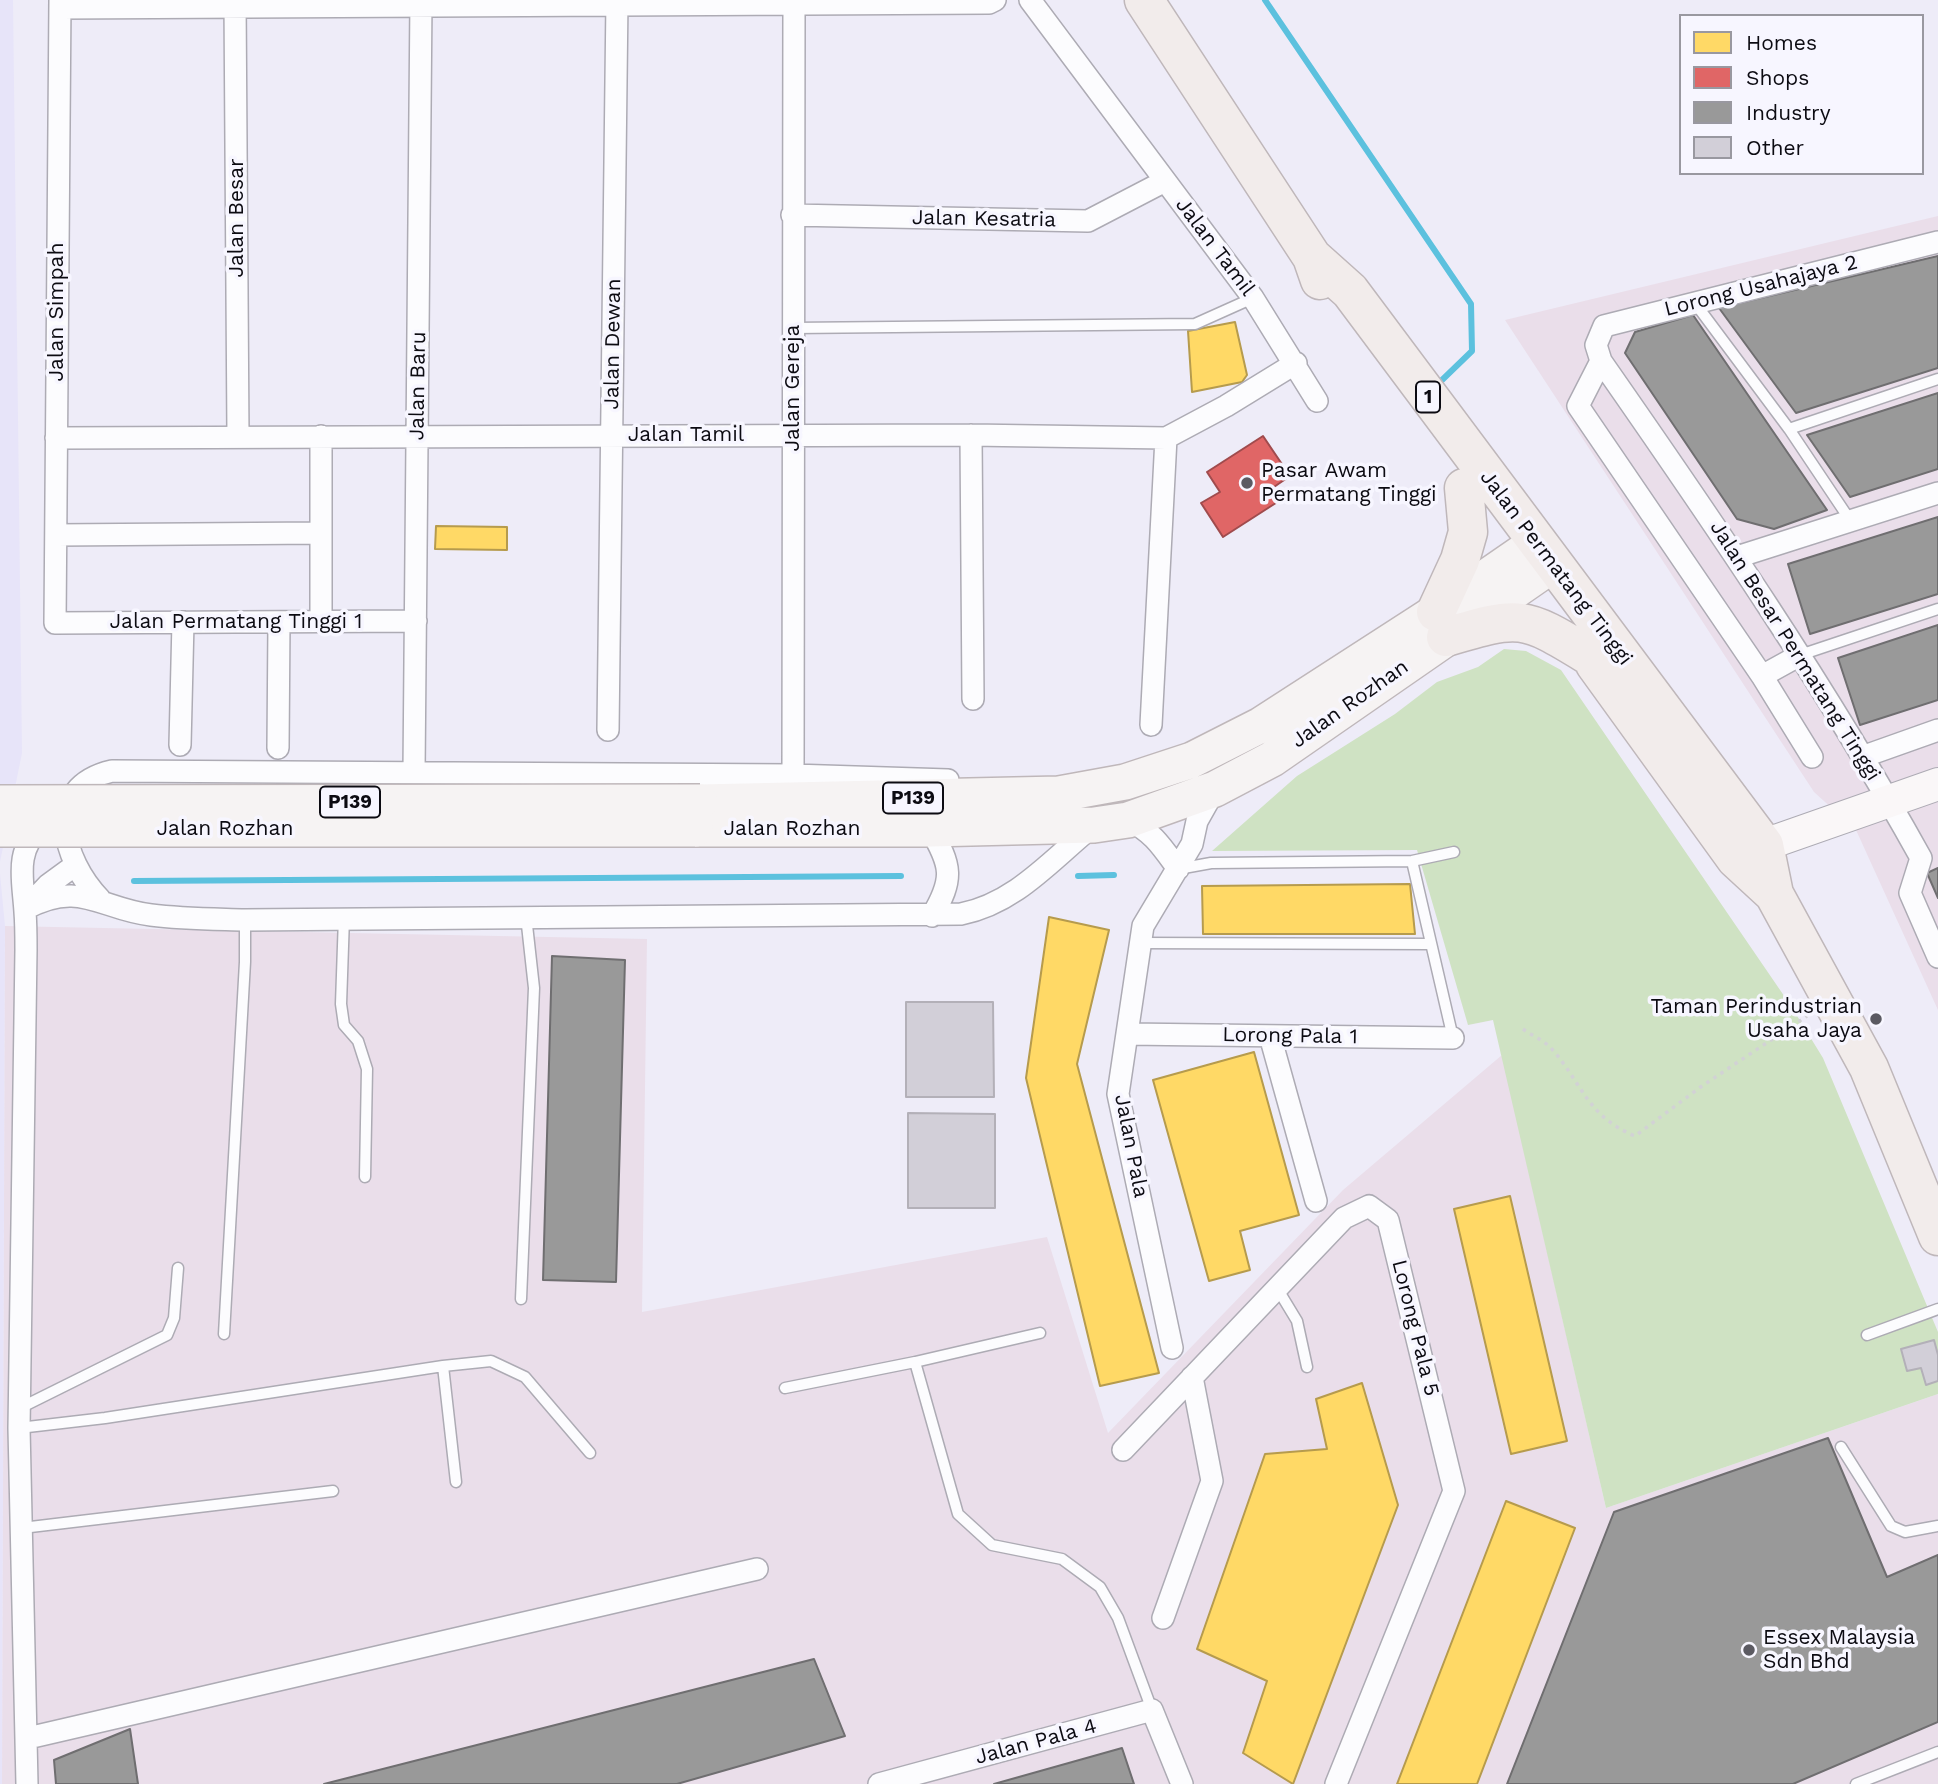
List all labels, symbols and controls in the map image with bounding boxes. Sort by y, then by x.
legend [1679,14,1924,175]
text: Homes [1746,30,1817,55]
text: Shops [1746,65,1809,90]
text: Industry [1746,100,1831,125]
text: Other [1746,135,1804,160]
street label: Jalan Besar [224,158,250,278]
street label: Jalan Tamil [1170,193,1260,301]
street label: Jalan Kesatria [912,205,1056,233]
street label: Jalan Simpah [44,243,70,381]
street label: Lorong Usahajaya 2 [1662,250,1860,322]
street label: Jalan Dewan [599,278,627,410]
street label: Jalan Gereja [780,324,806,452]
street label: Jalan Baru [404,331,432,441]
road number: 1 [1416,382,1440,412]
street label: Jalan Tamil [628,422,744,448]
place label: Pasar Awam Permatang Tinggi [1261,458,1437,508]
street label: Jalan Permatang Tinggi [1474,466,1638,670]
marker: Pasar Awam Permatang Tinggi [1239,475,1255,491]
street label: Jalan Besar Permatang Tinggi [1704,516,1886,786]
street label: Jalan Permatang Tinggi 1 [110,609,362,635]
street label: Jalan Rozhan [1287,654,1413,754]
road number: P139 [883,782,943,814]
road number: P139 [320,786,380,818]
street label: Jalan Rozhan [156,816,294,842]
street label: Jalan Rozhan [723,816,861,842]
place label: Taman Perindustrian Usaha Jaya [1651,994,1862,1044]
marker: Taman Perindustrian Usaha Jaya [1868,1011,1884,1027]
street label: Lorong Pala 1 [1222,1022,1358,1050]
street label: Jalan Pala [1109,1092,1153,1200]
street label: Lorong Pala 5 [1386,1257,1444,1399]
place label: Essex Malaysia Sdn Bhd [1763,1625,1915,1675]
marker: Essex Malaysia Sdn Bhd [1741,1642,1757,1658]
street label: Jalan Pala 4 [972,1714,1100,1770]

